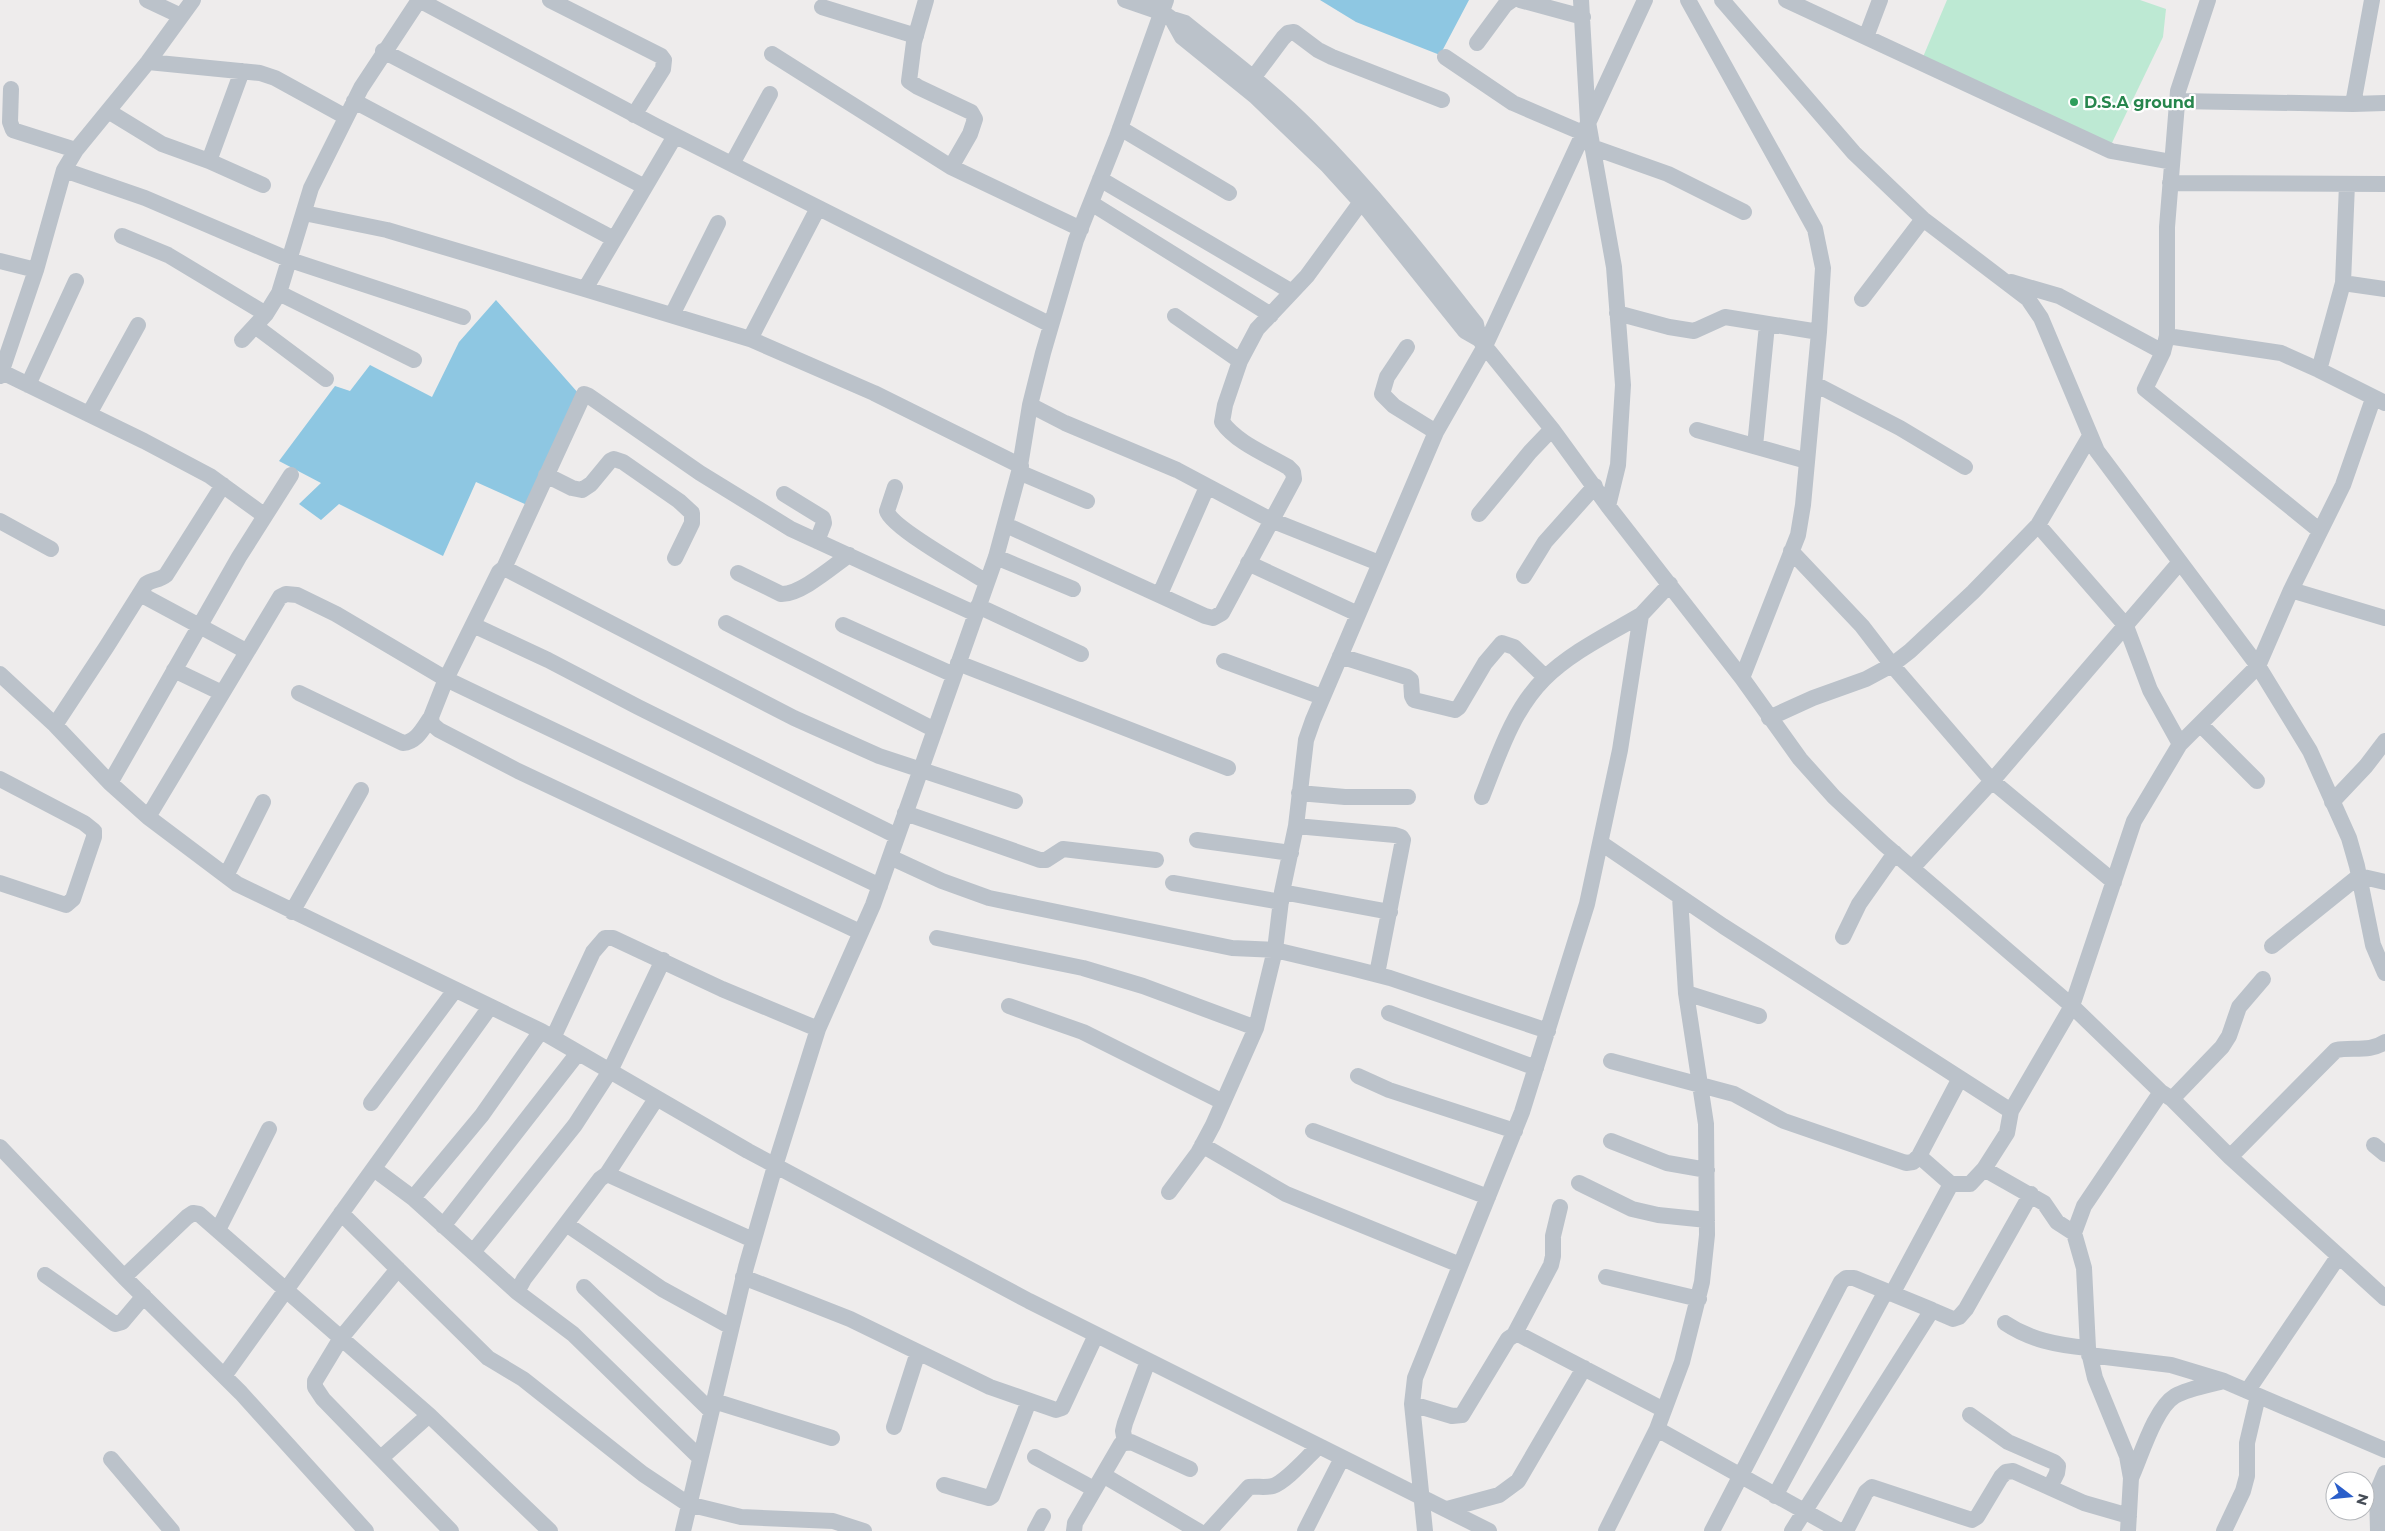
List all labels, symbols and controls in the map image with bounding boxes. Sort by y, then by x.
place label: D.S.A ground [2084,93,2195,112]
marker: D.S.A ground [2068,96,2080,108]
north arrow [2325,1471,2375,1521]
text: N [2352,1492,2373,1508]

